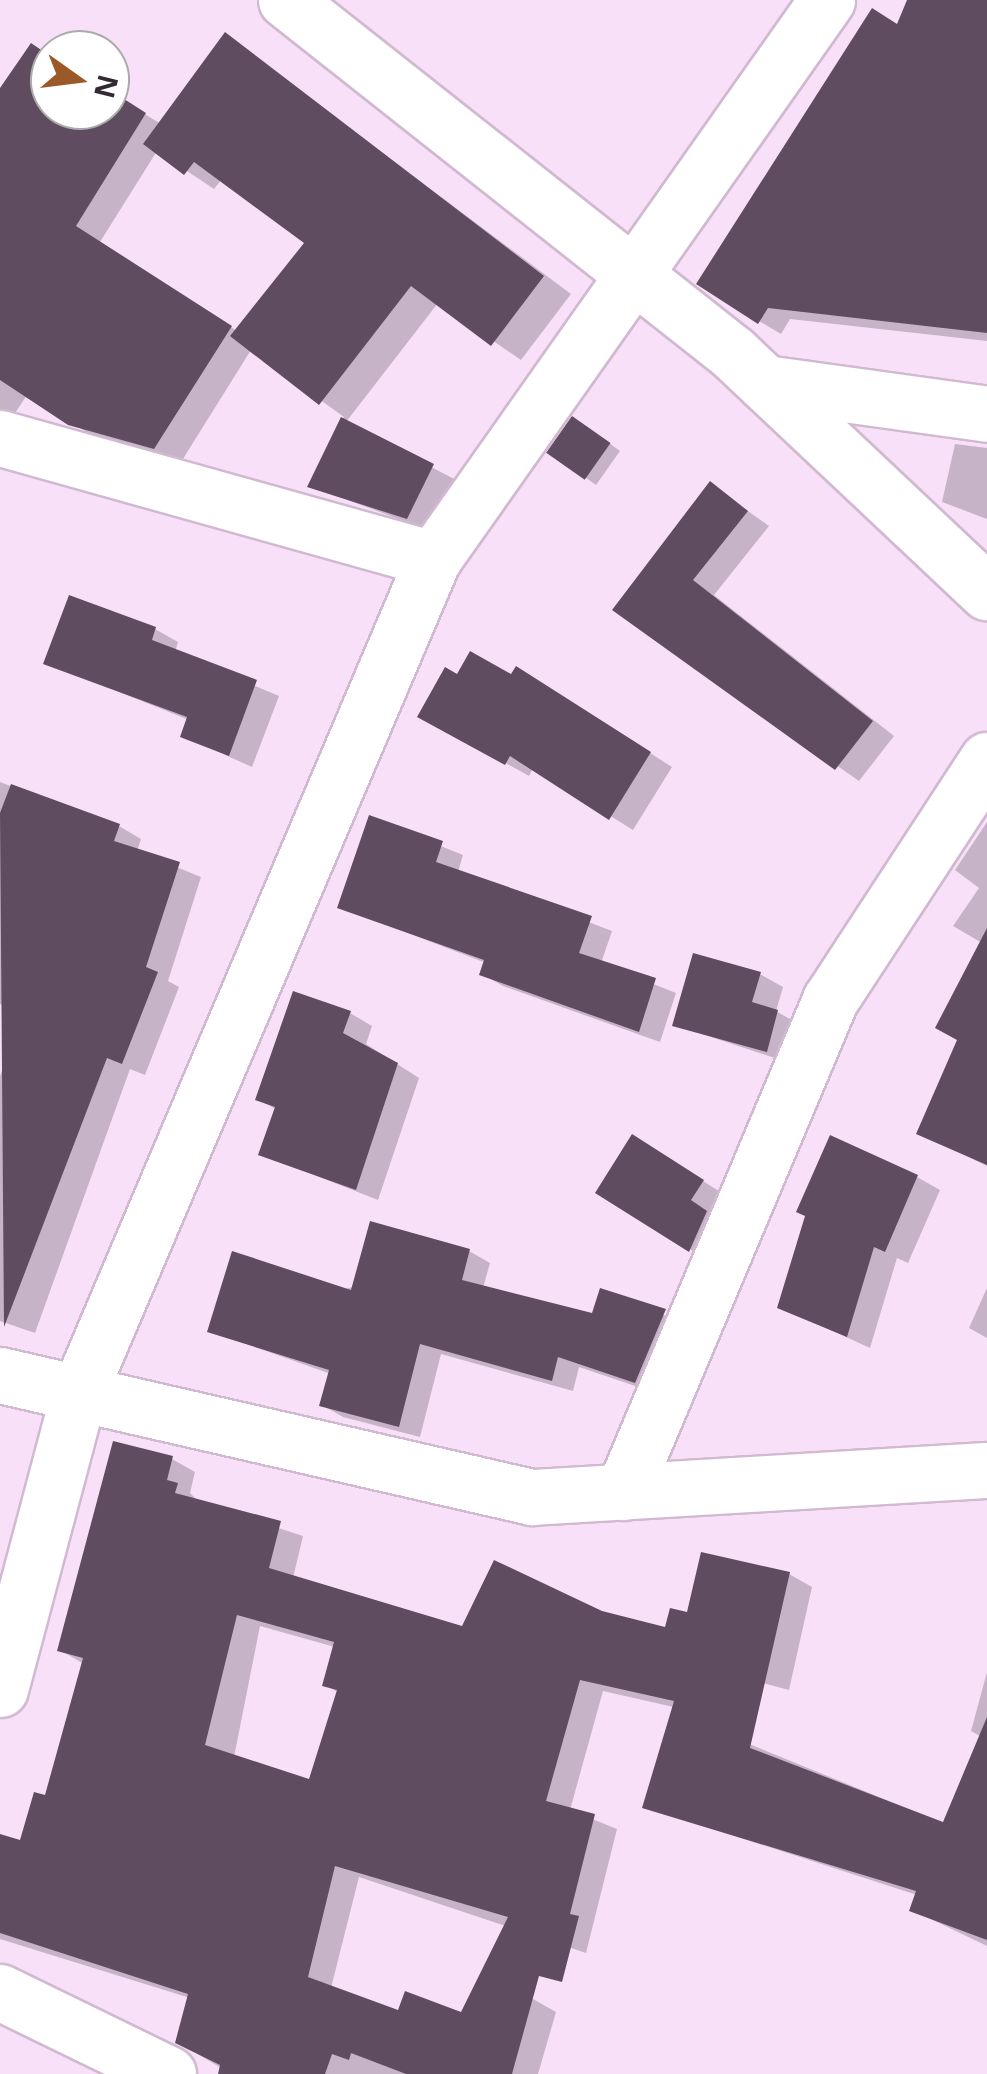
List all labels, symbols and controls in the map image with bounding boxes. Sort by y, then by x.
north arrow [30,30,130,130]
text: N [86,71,128,102]

